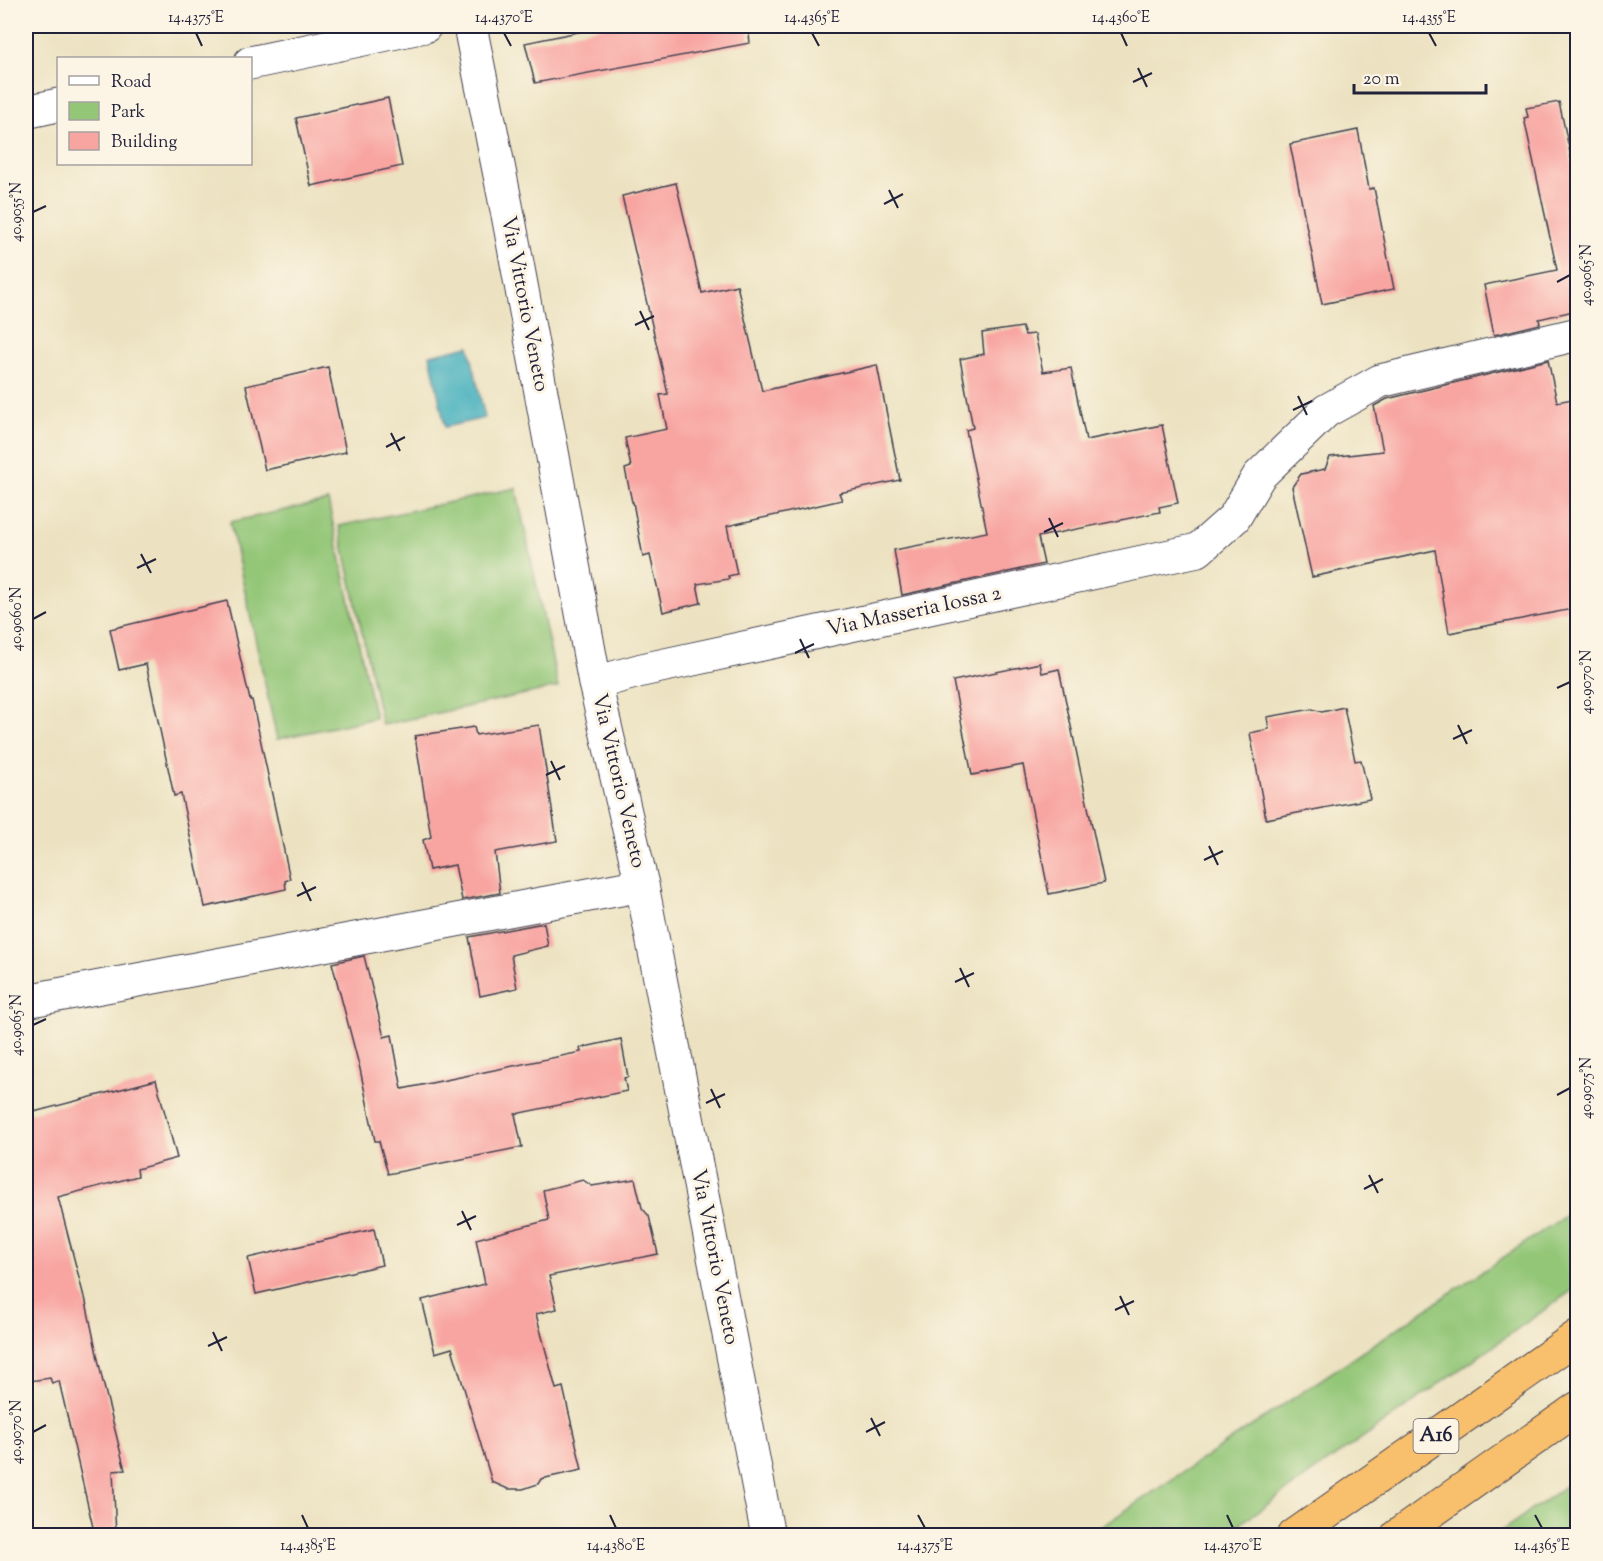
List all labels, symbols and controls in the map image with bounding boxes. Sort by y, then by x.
text: 14.4375°E [168,8,224,29]
text: 14.4370°E [475,8,533,29]
text: 14.4365°E [784,8,840,29]
text: 14.4360°E [1092,8,1150,29]
text: 14.4355°E [1402,8,1456,29]
legend [57,57,252,165]
scale bar [1354,57,1486,95]
text: 20 m [1363,67,1400,93]
text: Road [111,70,151,96]
text: Park [111,100,146,126]
text: Building [111,130,177,156]
text: 40.9055°N [7,182,28,242]
street label: Via Vittorio Veneto [492,214,556,394]
text: 40.9065°N [1577,244,1598,306]
street label: Via Masseria Iossa 2 [824,579,1004,645]
text: 40.9060°N [7,587,28,651]
text: 40.9070°N [1577,650,1598,714]
street label: Via Vittorio Veneto [583,691,653,871]
text: 40.9065°N [7,994,28,1056]
text: 40.9075°N [1577,1057,1598,1119]
street label: Via Vittorio Veneto [682,1167,746,1347]
text: 40.9070°N [7,1400,28,1464]
road number: A16 [1414,1419,1458,1453]
text: 14.4385°E [280,1536,336,1557]
text: 14.4380°E [587,1536,645,1557]
text: 14.4375°E [897,1536,953,1557]
text: 14.4370°E [1204,1536,1262,1557]
text: 14.4365°E [1514,1536,1570,1557]

